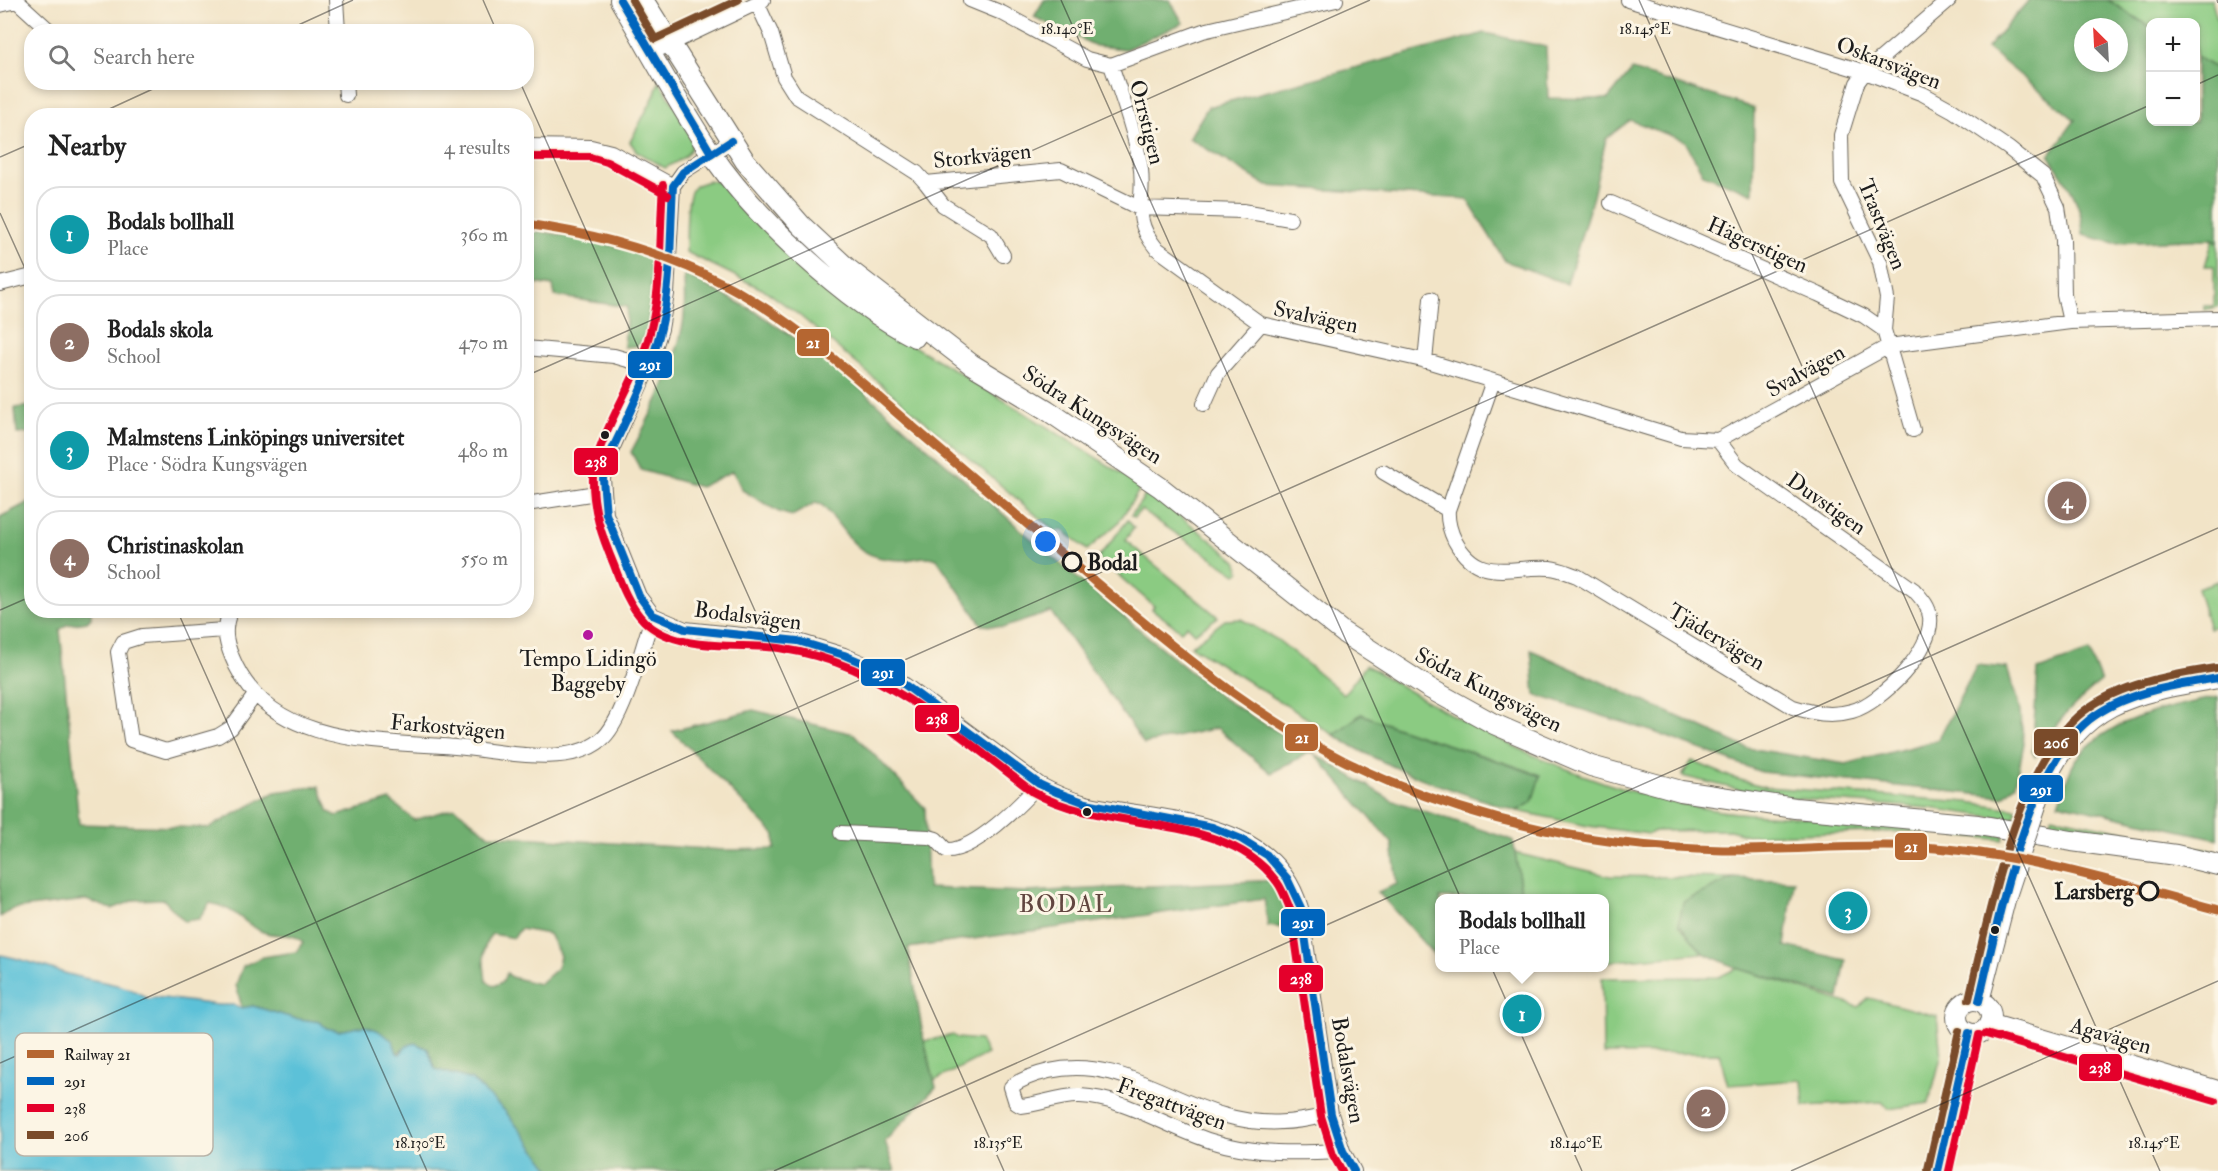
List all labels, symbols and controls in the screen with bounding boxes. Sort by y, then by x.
north arrow [2074,18,2128,72]
map controls [2146,18,2200,126]
button: + [2146,18,2200,72]
text: 18.140°E [1041,20,1093,39]
text: 18.145°E [1619,20,1671,39]
search box [24,24,534,90]
street label: Oskarsvägen [1832,30,1945,96]
icon: search [45,41,78,74]
text: Search here [93,43,195,71]
button: − [2146,72,2200,126]
street label: Orrstigen [1123,77,1171,167]
text: Nearby [48,131,126,163]
text: 4 results [444,135,510,160]
street label: Storkvägen [932,137,1032,175]
street label: Trastvägen [1851,175,1913,274]
text: Bodals bollhall [107,208,234,236]
street label: Hägerstigen [1703,210,1812,280]
text: 1 [66,222,73,247]
text: 360 m [460,222,508,247]
text: Place [107,236,148,261]
street label: Svalvägen [1271,294,1361,340]
text: Bodals skola [107,316,213,344]
line badge: 21 [796,328,830,357]
text: 2 [64,330,75,355]
text: 470 m [459,330,508,355]
text: 21 [806,333,820,353]
street label: Svalvägen [1761,338,1850,404]
text: School [107,344,161,369]
line badge: 291 [627,350,673,379]
text: 291 [639,355,661,375]
street label: Södra Kungsvägen [1017,359,1168,471]
text: Malmstens Linköpings universitet [107,424,404,452]
unlabelled marker [599,429,611,441]
text: 3 [66,438,73,463]
text: 480 m [458,438,508,463]
line badge: 238 [573,447,619,476]
text: Place · Södra Kungsvägen [107,452,308,477]
text: 238 [585,452,607,472]
street label: Duvstigen [1781,466,1872,541]
pin: 4 [2048,478,2086,524]
your location [1031,527,1060,556]
text: Christinaskolan [107,532,244,560]
text: 4 [64,546,75,571]
text: 550 m [461,546,508,571]
place label: Bodal [1087,549,1138,577]
marker: Bodal [1062,552,1082,572]
text: School [107,560,161,585]
street label: Bodalsvägen [693,596,803,636]
street label: Tjädervägen [1663,597,1770,677]
marker: Tempo Lidingö Baggeby [581,628,595,642]
street label: Södra Kungsvägen [1410,641,1567,739]
place label: Tempo Lidingö Baggeby [519,645,657,698]
line badge: 291 [860,658,906,687]
text: 291 [872,663,894,683]
line badge: 238 [914,704,960,733]
street label: Farkostvägen [389,708,507,746]
text: 238 [926,709,948,729]
line badge: 21 [1284,723,1319,752]
text: 21 [1295,728,1309,748]
line badge: 206 [2033,728,2079,757]
text: 206 [2044,733,2070,753]
line badge: 291 [2018,774,2064,803]
text: 291 [2030,780,2052,800]
unlabelled marker [1081,806,1093,818]
line badge: 21 [1894,832,1928,861]
text: 21 [1904,837,1918,857]
place label: Larsberg [2054,878,2135,907]
marker: Larsberg [2139,881,2159,901]
pin: 3 [1828,888,1868,934]
district label: BODAL [1019,889,1113,920]
popup [1435,894,1609,972]
text: Bodals bollhall [1458,907,1586,935]
line badge: 291 [1280,908,1326,937]
text: 291 [1292,913,1314,933]
unlabelled marker [1989,924,2001,936]
text: Place [1458,935,1500,960]
line badge: 238 [1278,964,1324,993]
text: 238 [1290,969,1312,989]
pin: 1 [1502,992,1541,1036]
street label: Agavägen [2066,1011,2155,1061]
street label: Bodalsvägen [1325,1015,1371,1126]
legend [15,1033,213,1156]
text: Railway 21 [64,1045,131,1065]
line badge: 238 [2078,1053,2123,1082]
text: 238 [2089,1058,2111,1078]
street label: Fregattvägen [1113,1071,1230,1137]
text: 291 [64,1072,86,1092]
pin: 2 [1686,1086,1726,1132]
text: 238 [64,1099,86,1119]
text: 206 [64,1126,89,1146]
text: 18.130°E [395,1134,445,1153]
text: 18.135°E [973,1134,1023,1153]
text: 18.140°E [1550,1134,1602,1153]
text: 18.145°E [2128,1134,2180,1153]

